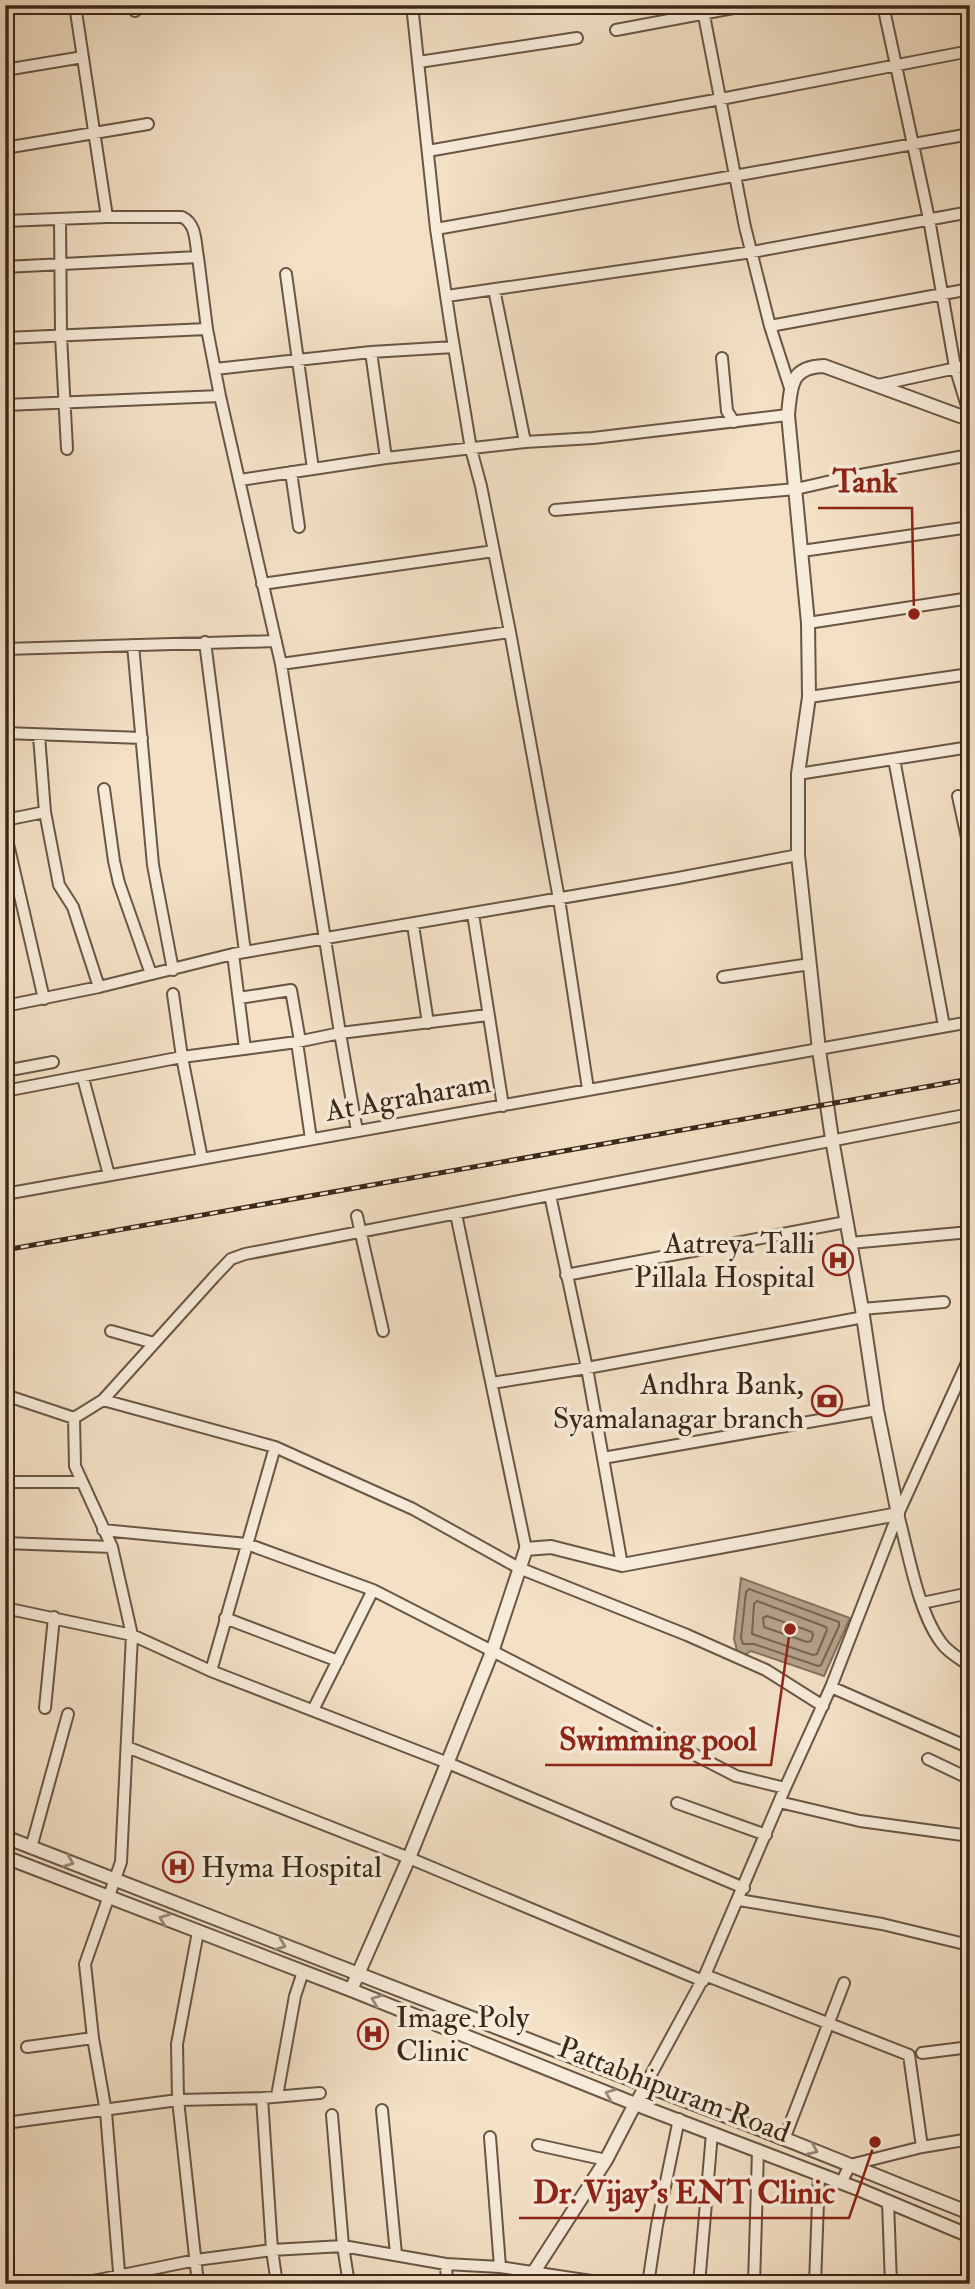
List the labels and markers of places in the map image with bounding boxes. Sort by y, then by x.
callout: Tank [818,455,912,508]
place label: Aatreya Talli Pillala Hospital [634,1225,815,1296]
hospital icon: Aatreya Talli Pillala Hospital [821,1243,855,1277]
place label: Andhra Bank, Syamalanagar branch [553,1366,804,1437]
bank icon: Andhra Bank, Syamalanagar branch [810,1384,844,1418]
callout: Swimming pool [545,1712,771,1765]
place label: Hyma Hospital [201,1849,382,1886]
hospital icon: Hyma Hospital [161,1850,195,1884]
place label: Image Poly Clinic [396,1999,530,2070]
hospital icon: Image Poly Clinic [356,2017,390,2051]
callout: Dr. Vijay's ENT Clinic [519,2165,849,2218]

